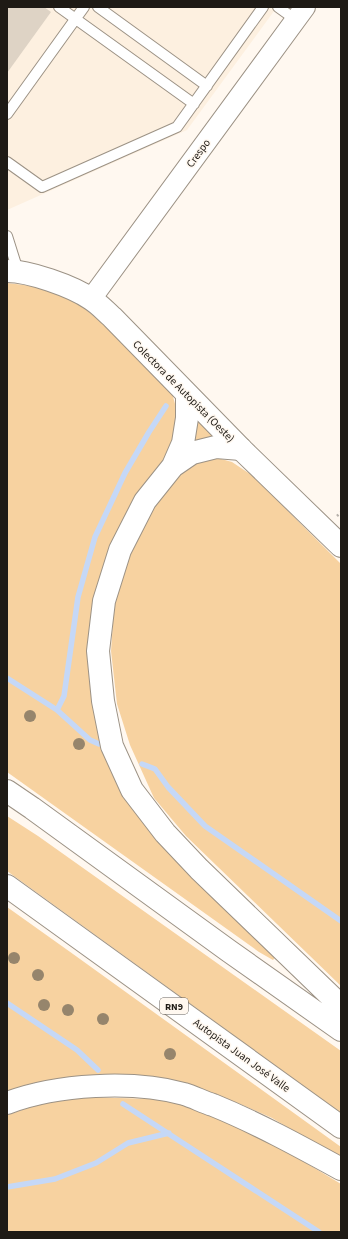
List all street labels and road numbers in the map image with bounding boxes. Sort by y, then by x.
street label: Crespo [183,136,214,171]
street label: Colectora de Autopista (Oeste) [129,337,238,446]
road number: RN9 [160,998,188,1014]
street label: Autopista Juan José Valle [190,1015,294,1096]

